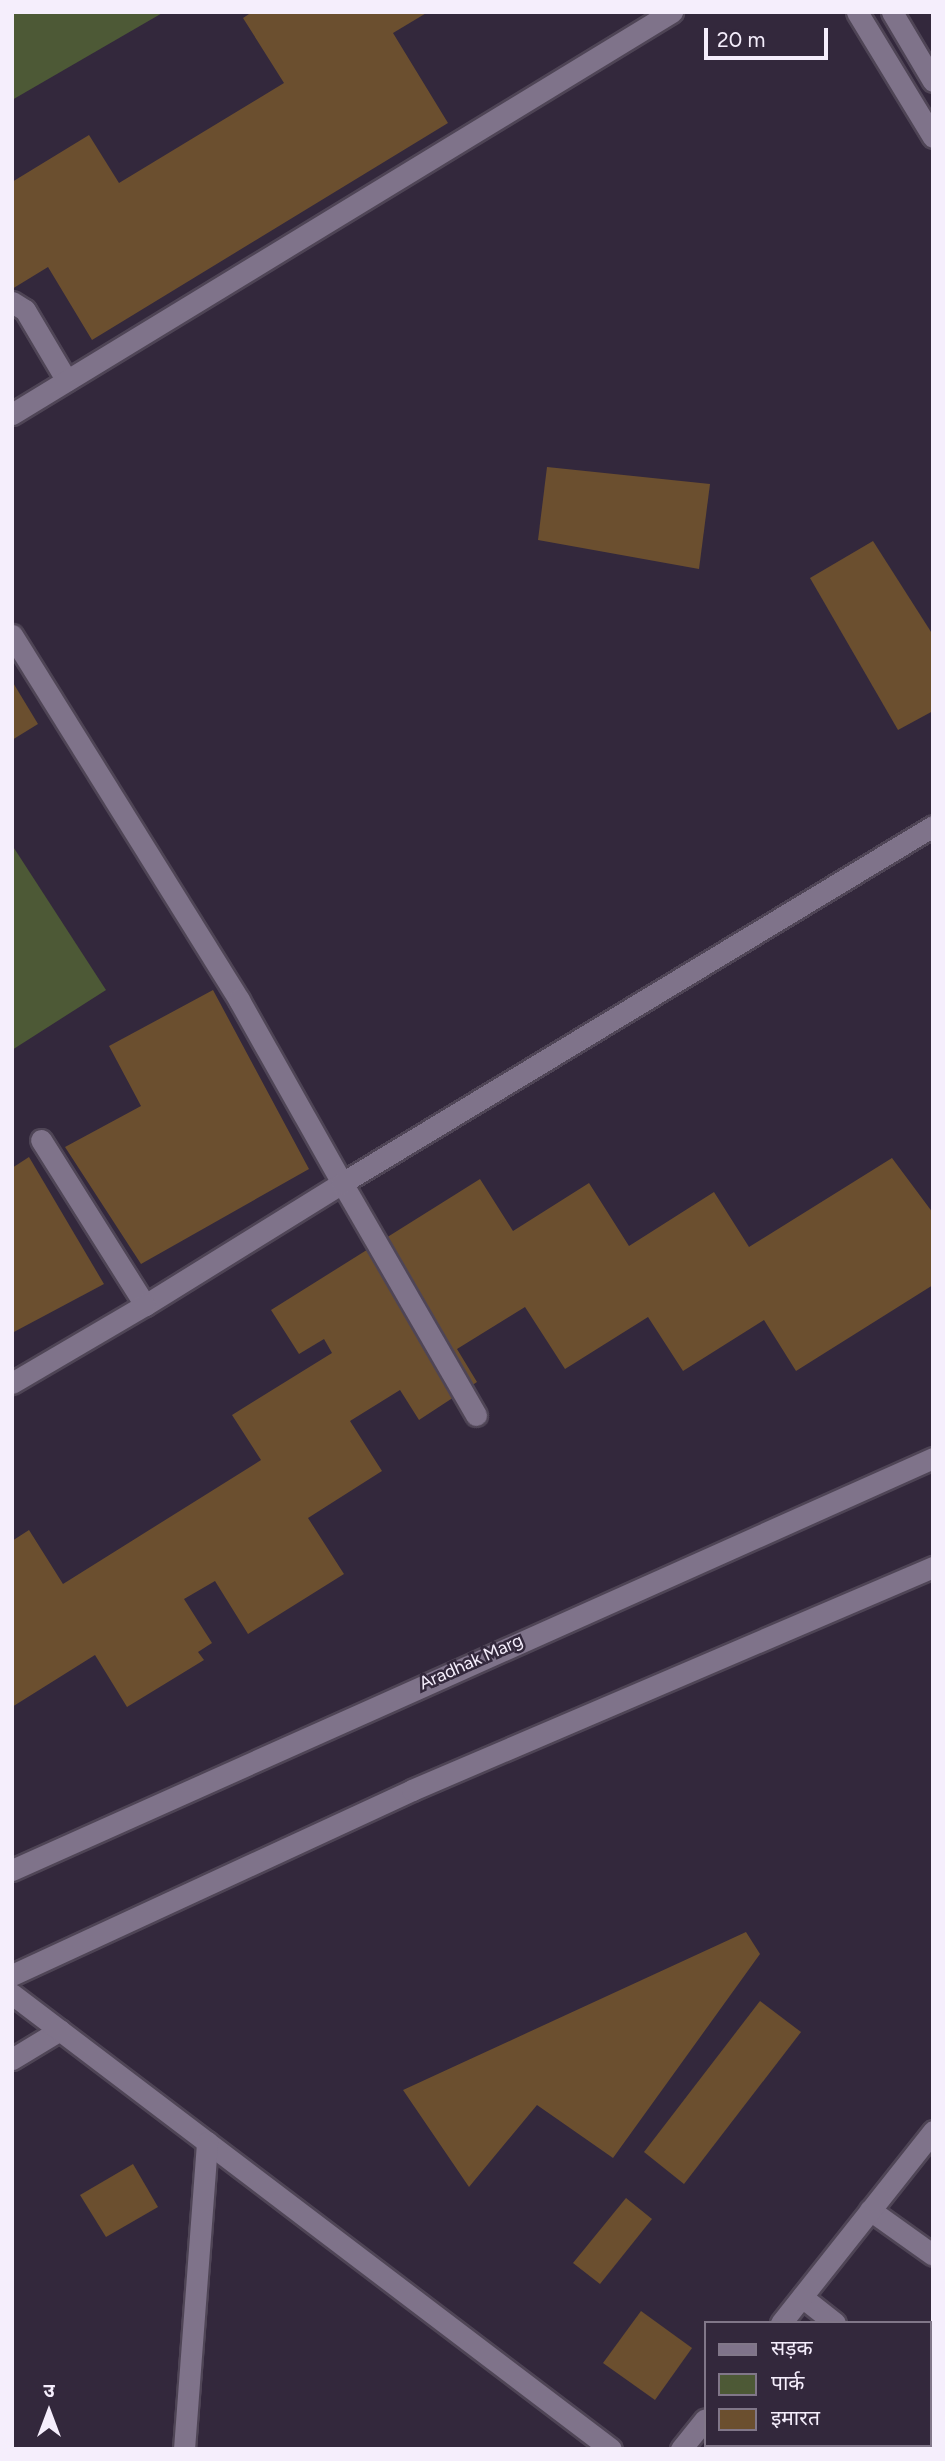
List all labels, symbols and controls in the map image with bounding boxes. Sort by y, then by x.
scale bar [707,14,831,58]
text: 20 m [717,27,765,52]
street label: Aradhak Marg [416,1629,526,1695]
legend [704,2321,931,2447]
text: सड़क [771,2335,813,2360]
text: पार्क [771,2370,805,2395]
north arrow [14,2377,84,2447]
text: उ [43,2379,55,2402]
text: इमारत [771,2405,820,2430]

